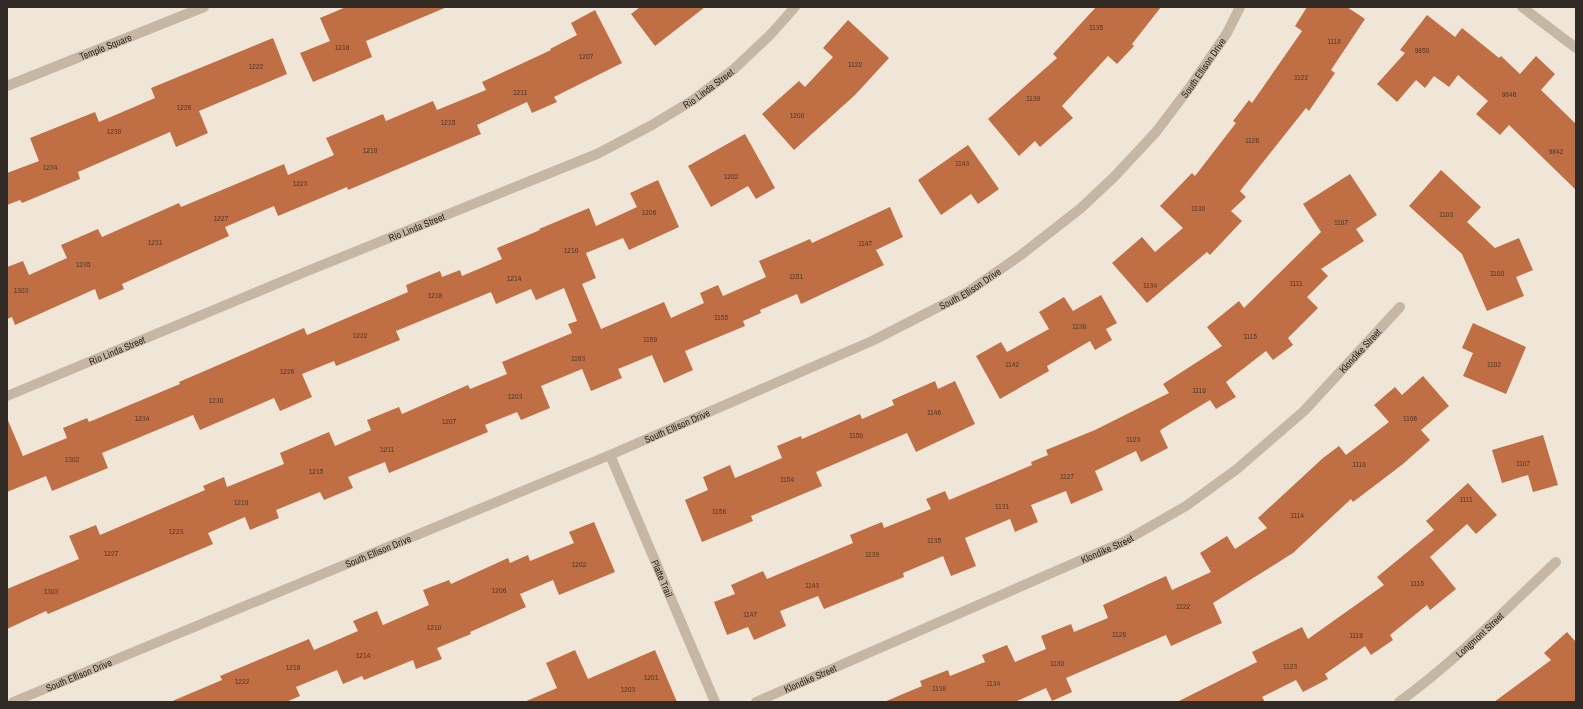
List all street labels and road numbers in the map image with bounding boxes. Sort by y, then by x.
street label: Temple Square [78,31,134,63]
street label: South Ellison Drive [1178,35,1229,101]
street label: Rio Linda Street [681,65,737,112]
street label: Rio Linda Street [387,210,447,245]
street label: South Ellison Drive [937,265,1004,313]
street label: Klondike Street [1336,325,1385,376]
street label: Rio Linda Street [87,333,148,368]
street label: South Ellison Drive [642,406,712,446]
street label: Klondike Street [1079,531,1136,566]
street label: South Ellison Drive [343,532,414,571]
street label: Platte Trail [648,558,676,599]
street label: Longmont Street [1453,609,1507,660]
street label: South Ellison Drive [44,656,114,695]
street label: Klondike Street [782,661,839,696]

